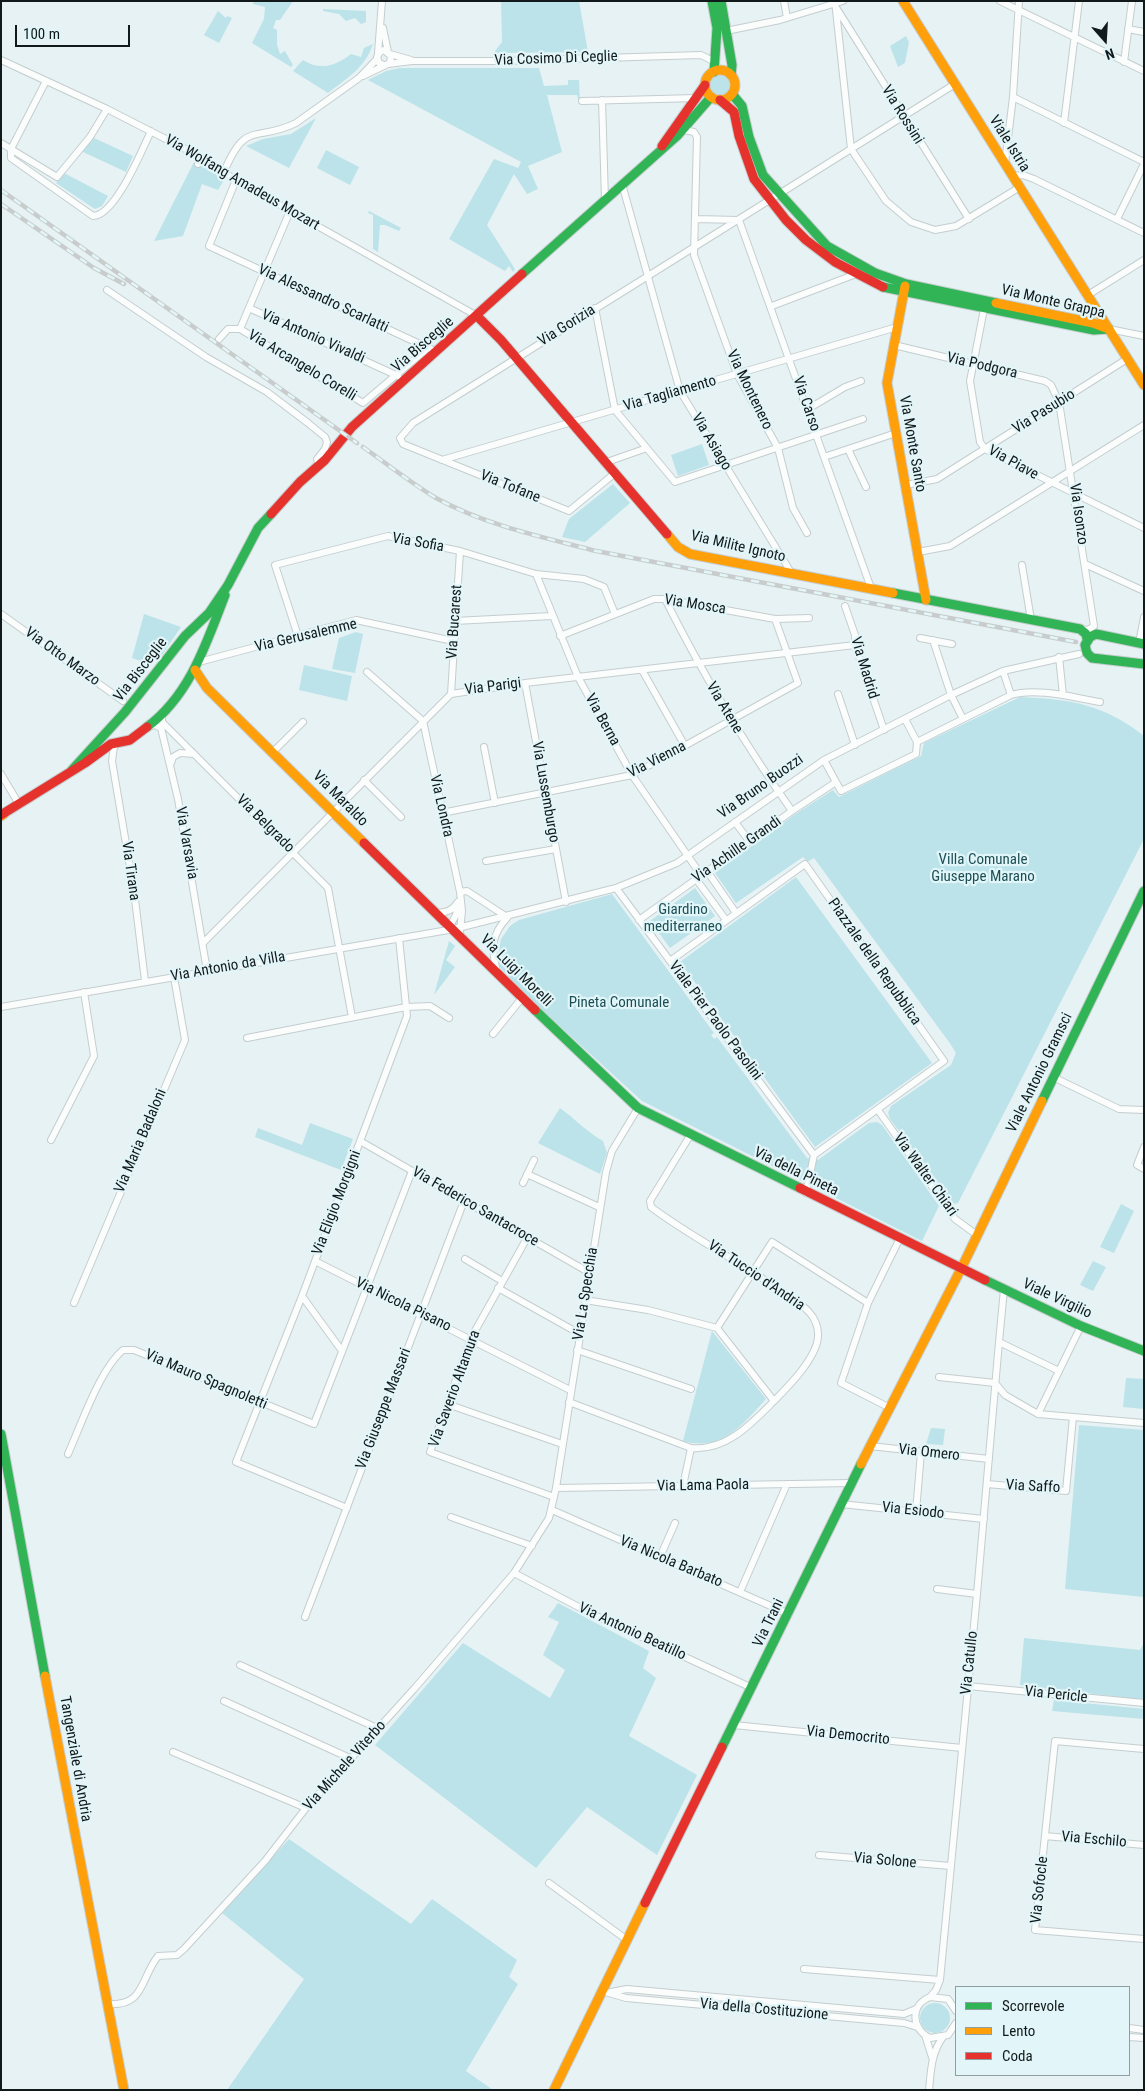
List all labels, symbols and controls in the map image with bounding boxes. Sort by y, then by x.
scale bar [18,15,132,47]
north arrow [1080,15,1130,65]
text: 100 m [23,25,60,43]
text: N [1103,45,1117,63]
street label: Via Cosimo Di Ceglie [494,48,618,70]
street label: Via Rossini [877,82,927,148]
street label: Viale Istria [985,112,1033,176]
street label: Via Wolfang Amadeus Mozart [161,131,323,235]
street label: Via Alessandro Scarlatti [255,261,391,337]
street label: Via Monte Grappa [999,281,1107,323]
street label: Via Gorizia [535,301,599,351]
street label: Via Antonio Vivaldi [258,306,368,368]
street label: Via Bisceglie [388,313,458,377]
street label: Via Arcangelo Corelli [244,326,360,406]
street label: Via Montenero [722,347,776,433]
street label: Via Podgora [945,349,1019,383]
street label: Via Tagliamento [622,372,718,416]
street label: Via Carso [788,374,824,434]
street label: Via Pasubio [1009,386,1079,438]
street label: Via Monte Santo [895,394,929,494]
street label: Via Asiago [687,410,735,474]
street label: Via Piave [985,442,1041,484]
street label: Via Tofane [477,467,543,507]
street label: Via Isonzo [1065,482,1091,546]
street label: Via Milite Ignoto [689,527,787,567]
street label: Via Sofia [391,530,445,556]
street label: Via Bucarest [443,584,467,660]
street label: Via Mosca [663,591,727,619]
street label: Via Gerusalemme [253,615,359,657]
street label: Via Otto Marzo [21,624,103,690]
street label: Via Bisceglie [110,634,172,706]
street label: Via Madrid [846,635,882,701]
street label: Via Parigi [464,675,522,699]
street label: Via Atene [702,679,746,737]
street label: Via Berna [580,691,624,749]
street label: Via Vienna [625,738,689,782]
street label: Via Lussemburgo [527,740,563,844]
street label: Via Bruno Buozzi [715,751,807,823]
street label: Via Maraldo [309,768,371,830]
street label: Via Londra [425,773,457,839]
street label: Via Belgrado [232,791,298,857]
street label: Via Varsavia [171,805,201,881]
street label: Via Achille Grandi [689,813,785,887]
street label: Via Tirana [117,840,143,902]
park label: Villa Comunale Giuseppe Marano [931,851,1035,886]
street label: Piazzale della Repubblica [823,895,925,1029]
park label: Giardino mediterraneo [644,901,722,936]
street label: Via Luigi Morelli [476,931,556,1011]
street label: Via Antonio da Villa [169,948,287,986]
street label: Viale Pier Paolo Pasolini [664,958,766,1084]
park label: Pineta Comunale [569,994,669,1012]
street label: Viale Antonio Gramsci [1003,1010,1077,1136]
street label: Via Maria Badaloni [111,1086,171,1196]
street label: Via Walter Chiari [889,1130,961,1220]
street label: Via della Pineta [751,1144,841,1200]
street label: Via Eligio Morgigni [309,1148,365,1258]
street label: Via Federico Santacroce [408,1163,542,1251]
street label: Via Tuccio d'Andria [704,1237,808,1315]
street label: Via La Specchia [570,1246,602,1342]
street label: Via Nicola Pisano [352,1274,454,1336]
street label: Viale Virgilio [1019,1275,1095,1323]
street label: Via Saverio Altamura [425,1328,485,1450]
street label: Via Mauro Spagnoletti [142,1346,270,1414]
street label: Via Giuseppe Massari [353,1346,415,1472]
street label: Via Omero [897,1441,961,1465]
street label: Via Lama Paola [657,1476,749,1496]
street label: Via Saffo [1005,1477,1061,1497]
street label: Via Esiodo [881,1499,945,1523]
street label: Via Nicola Barbato [617,1532,725,1592]
street label: Via Trani [750,1596,788,1650]
street label: Via Antonio Beatillo [575,1599,689,1665]
street label: Via Catullo [958,1630,982,1696]
street label: Via Pericle [1024,1683,1088,1707]
street label: Tangenziale di Andria [55,1695,95,1823]
street label: Via Michele Viterbo [300,1717,390,1815]
street label: Via Democrito [805,1723,891,1749]
street label: Via Eschilo [1061,1828,1127,1852]
street label: Via Solone [853,1849,917,1873]
street label: Via Sofocle [1028,1856,1052,1924]
legend [955,1986,1130,2076]
street label: Via della Costituzione [699,1995,829,2025]
text: Scorrevole [1002,1997,1064,2015]
text: Lento [1002,2022,1035,2040]
text: Coda [1002,2047,1033,2065]

